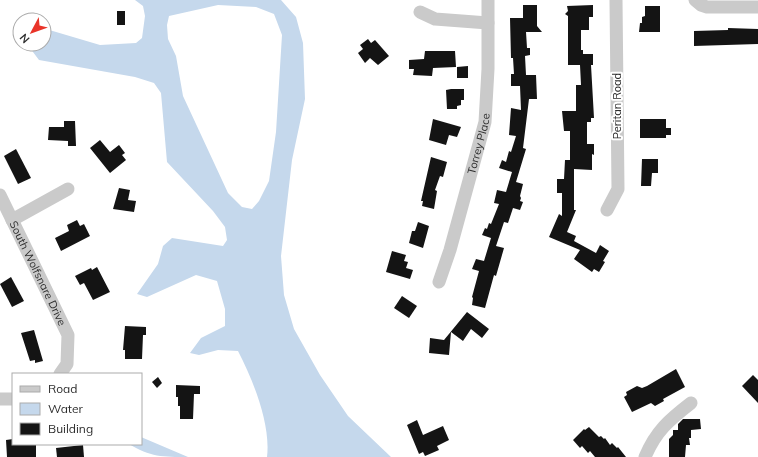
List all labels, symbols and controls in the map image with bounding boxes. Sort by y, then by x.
north arrow [12,12,52,52]
text: N [16,31,32,46]
street label: Peritan Road [610,73,624,139]
street label: Torrey Place [464,113,492,176]
street label: South Wolfsnare Drive [7,219,69,328]
legend [12,373,142,445]
text: Road [48,381,77,396]
text: Water [48,401,84,416]
text: Building [48,421,93,436]

